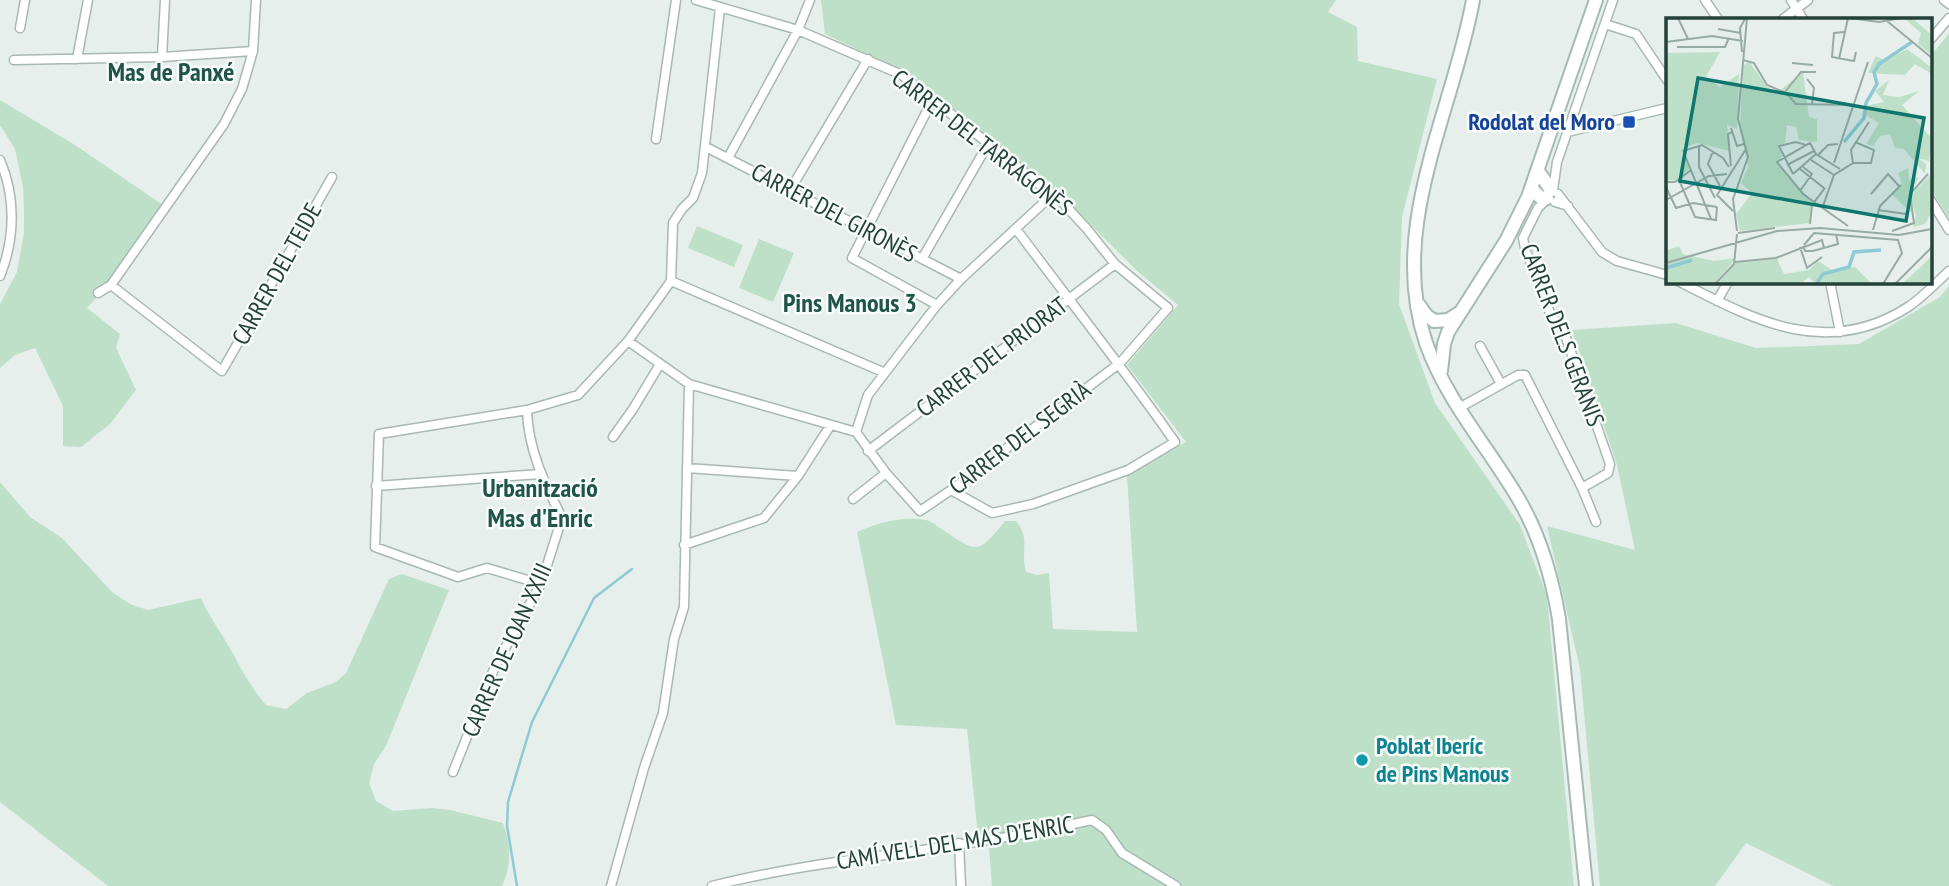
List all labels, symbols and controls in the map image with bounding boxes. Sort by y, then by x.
inset map [1666,18,1932,284]
district label: Mas de Panxé [108,55,234,88]
street label: CARRER DEL TARRAGONÈS [886,62,1079,223]
place label: Rodolat del Moro [1468,106,1615,137]
marker: Rodolat del Moro [1621,114,1637,130]
street label: CARRER DEL GIRONÈS [746,156,923,269]
street label: CARRER DEL TEIDE [225,197,328,350]
street label: CARRER DELS GERANIS [1513,239,1612,431]
district label: Pins Manous 3 [783,286,917,319]
street label: CARRER DEL PRIORAT [910,289,1074,424]
street label: CARRER DEL SEGRIÀ [943,374,1097,501]
district label: Urbanització Mas d'Enric [482,471,598,534]
street label: CARRER DE JOAN XXIII [454,558,559,742]
place label: Poblat Iberíc de Pins Manous [1376,730,1509,789]
marker: Poblat Iberíc de Pins Manous [1354,752,1370,768]
street label: CAMÍ VELL DEL MAS D'ENRIC [834,808,1076,877]

